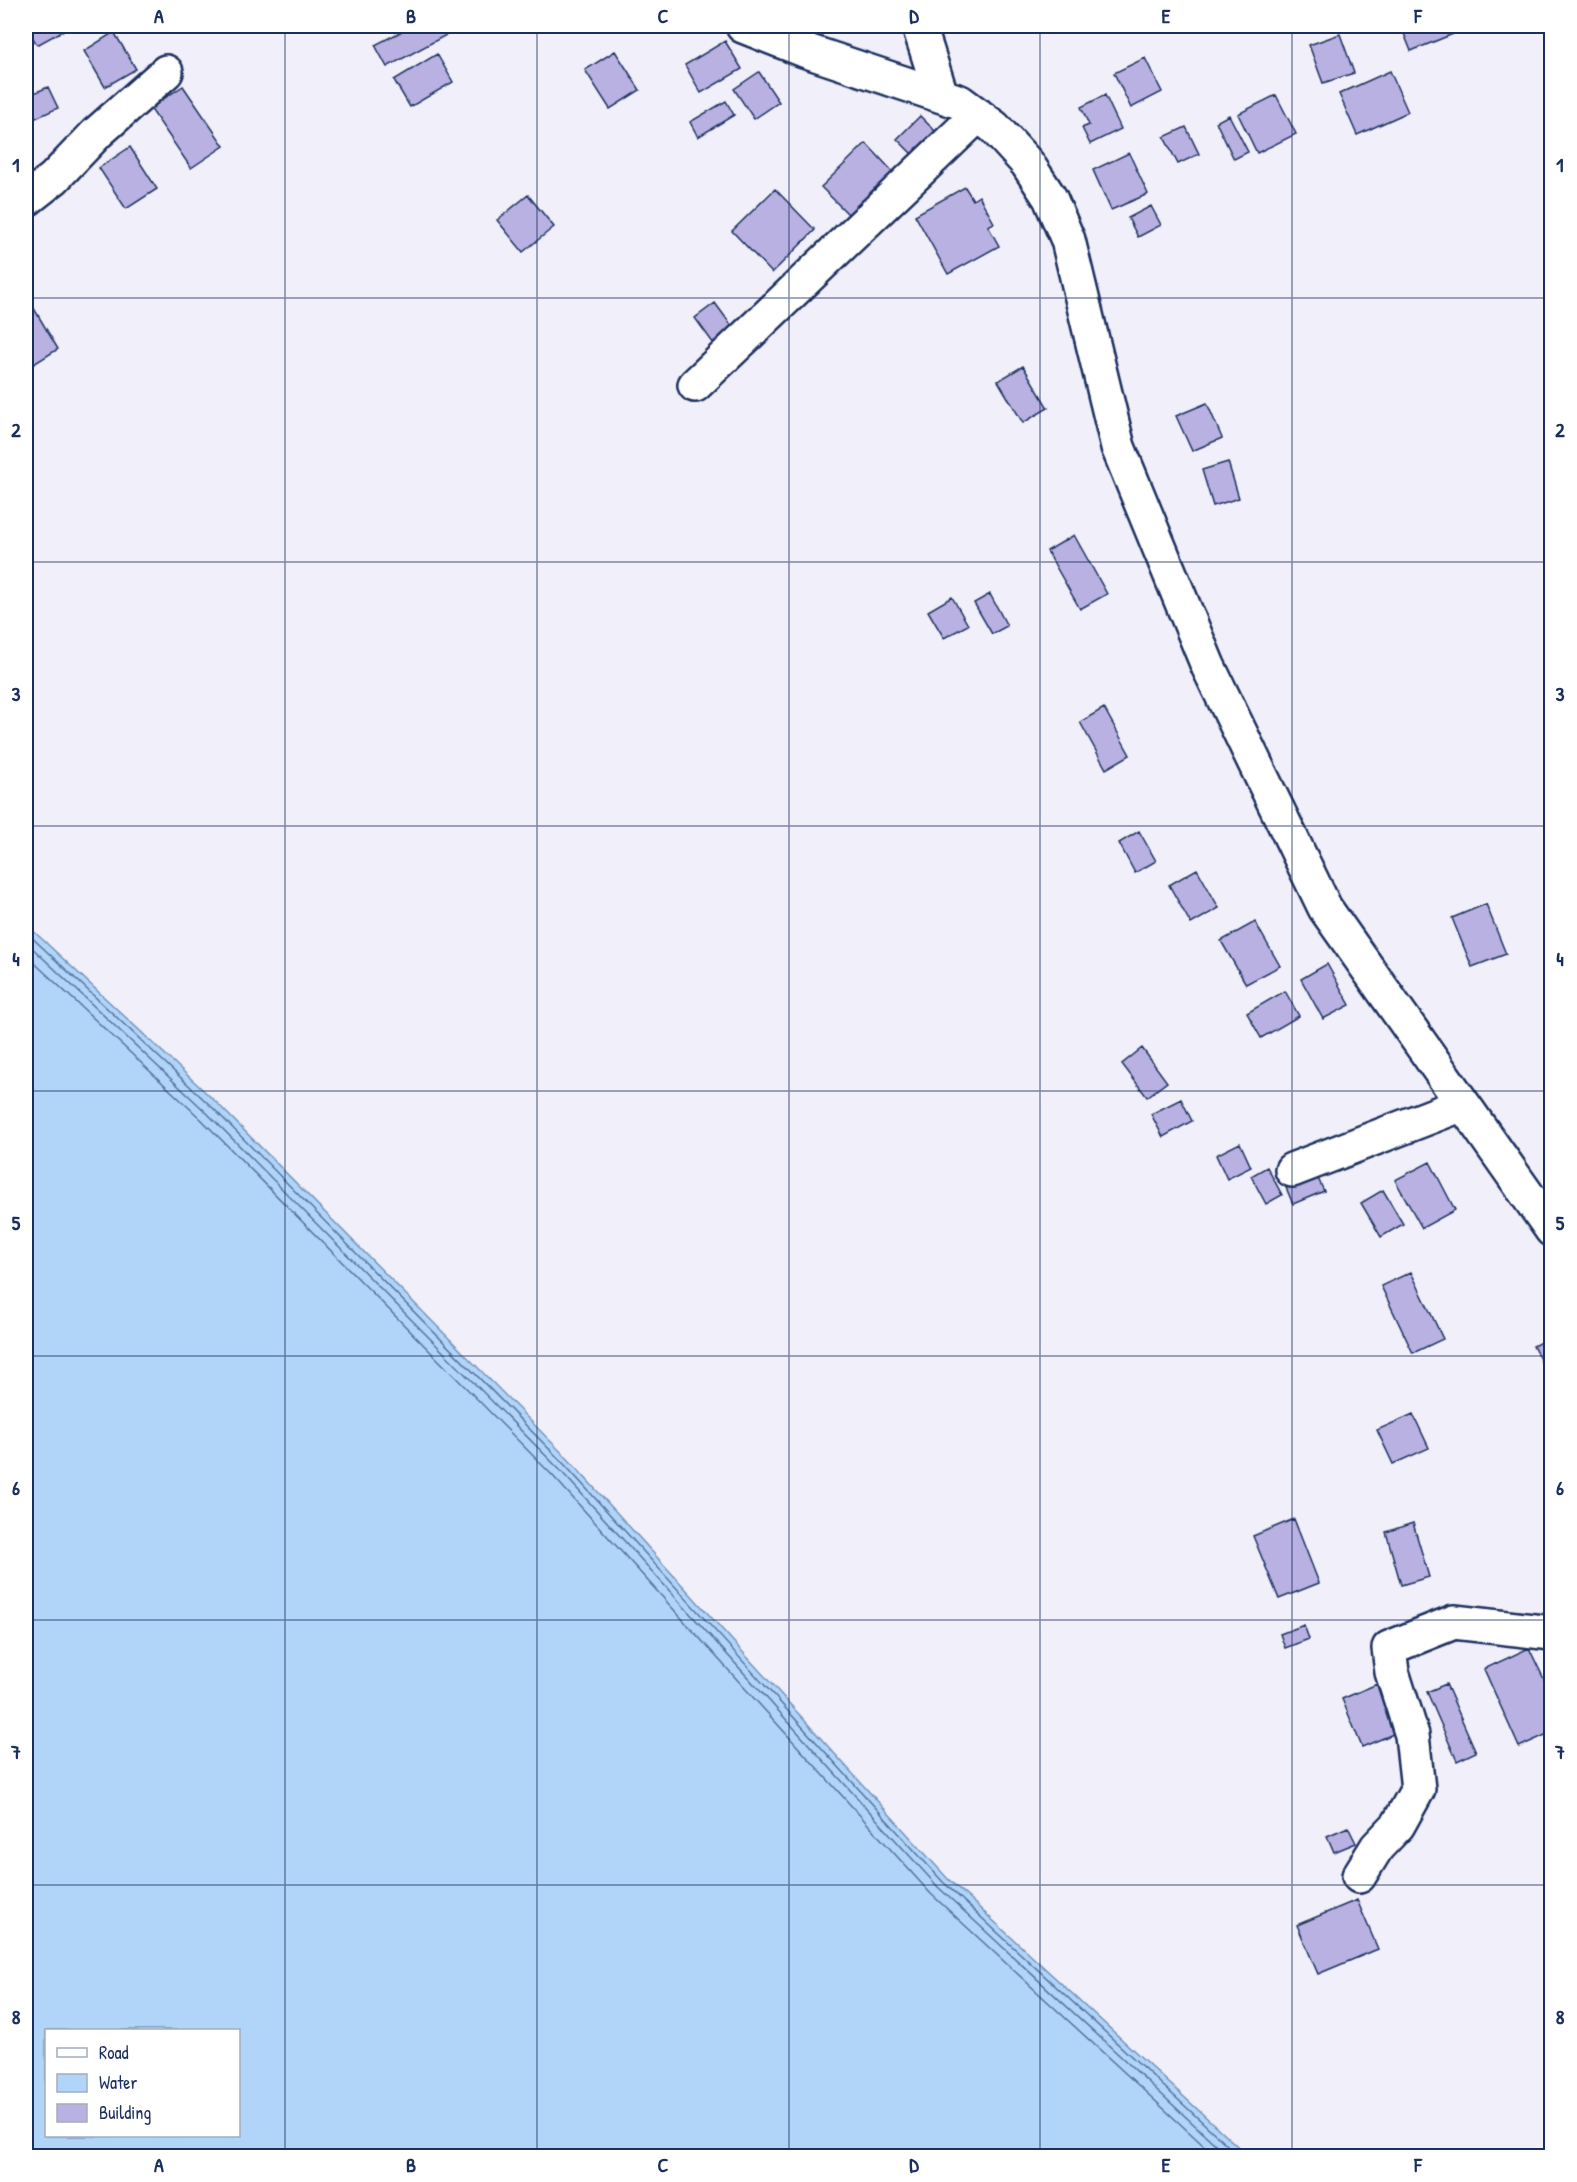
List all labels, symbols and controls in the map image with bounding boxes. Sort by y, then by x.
text: A [154,2,164,29]
text: B [406,2,416,29]
text: C [658,2,669,29]
text: D [909,2,919,29]
text: E [1162,2,1171,29]
text: F [1413,2,1423,29]
text: 1 [12,151,20,178]
text: 1 [1556,151,1564,178]
text: 2 [11,416,21,443]
text: 2 [1555,416,1565,443]
text: 3 [12,680,21,707]
text: 3 [1556,680,1565,707]
text: 4 [12,945,20,972]
text: 4 [1556,945,1564,972]
text: 5 [12,1209,21,1236]
text: 5 [1556,1209,1565,1236]
text: 6 [12,1474,20,1501]
text: 6 [1556,1474,1564,1501]
text: 7 [10,1738,21,1765]
text: 7 [1554,1738,1565,1765]
text: 8 [12,2003,21,2030]
text: 8 [1556,2003,1565,2030]
legend [45,2029,240,2137]
text: Road [99,2040,129,2065]
text: Water [99,2070,137,2095]
text: Building [99,2100,151,2125]
text: A [154,2151,164,2178]
text: B [406,2151,416,2178]
text: C [658,2151,669,2178]
text: D [909,2151,919,2178]
text: E [1162,2151,1171,2178]
text: F [1413,2151,1423,2178]

